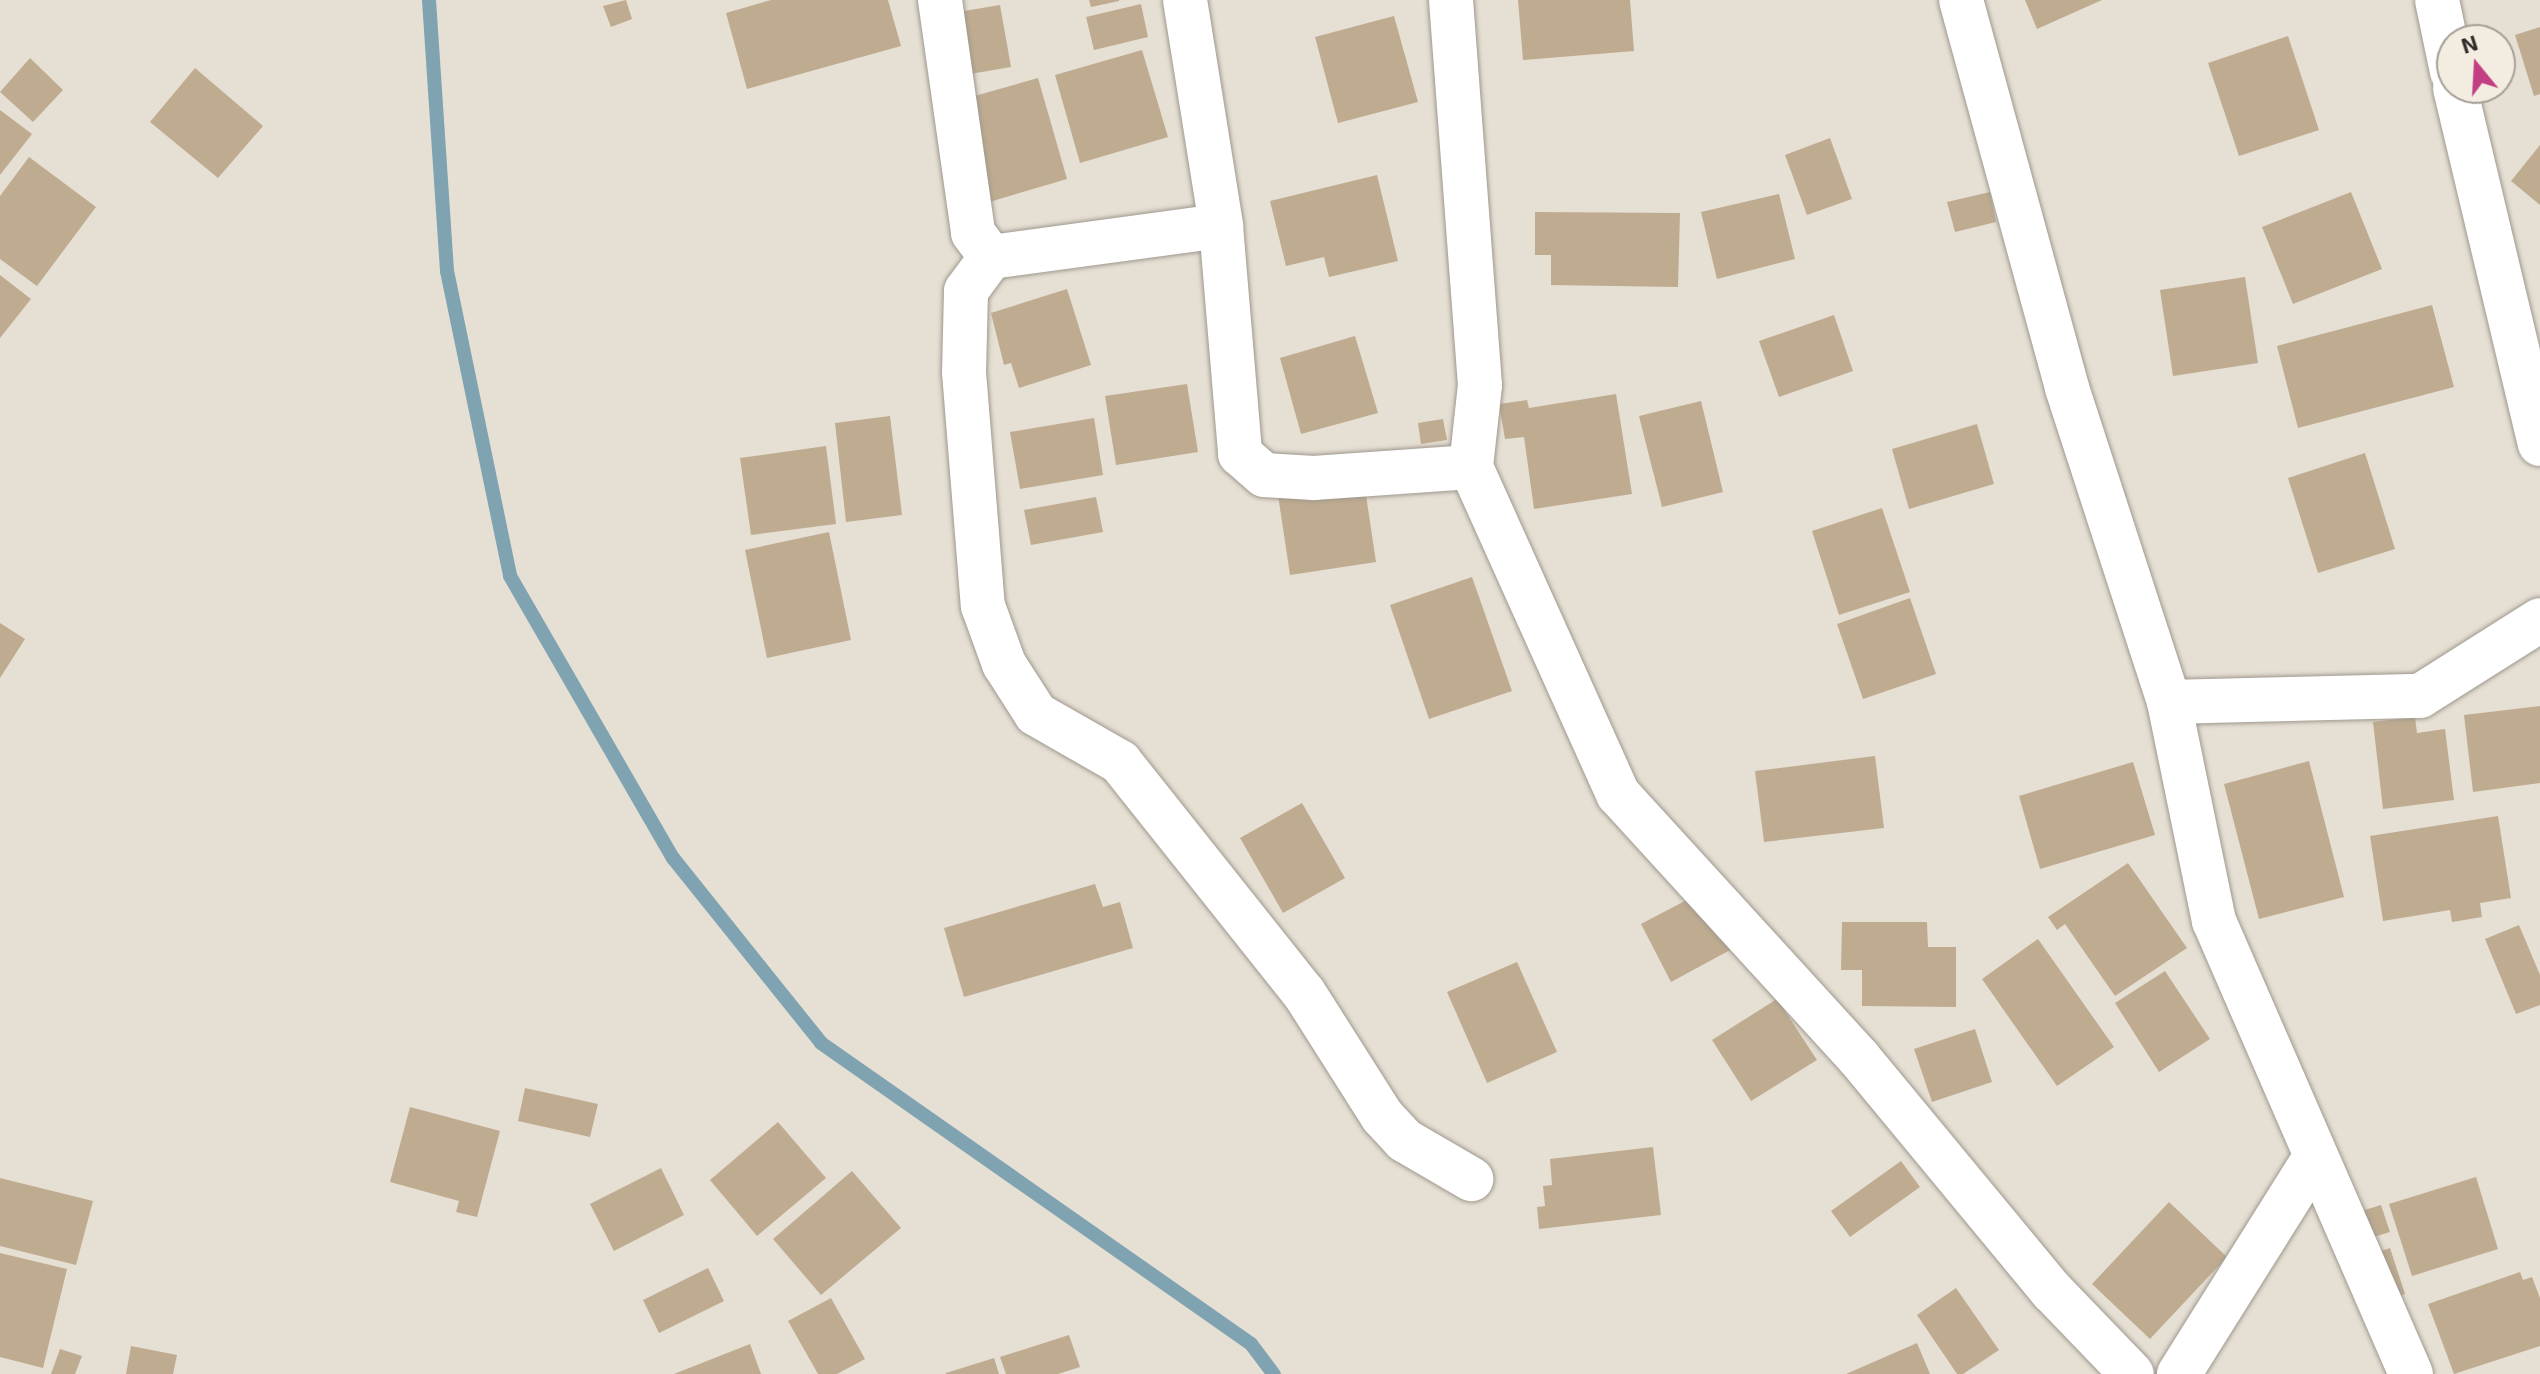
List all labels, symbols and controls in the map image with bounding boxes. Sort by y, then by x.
north arrow [2436,24,2516,104]
text: N [2458,28,2481,58]

